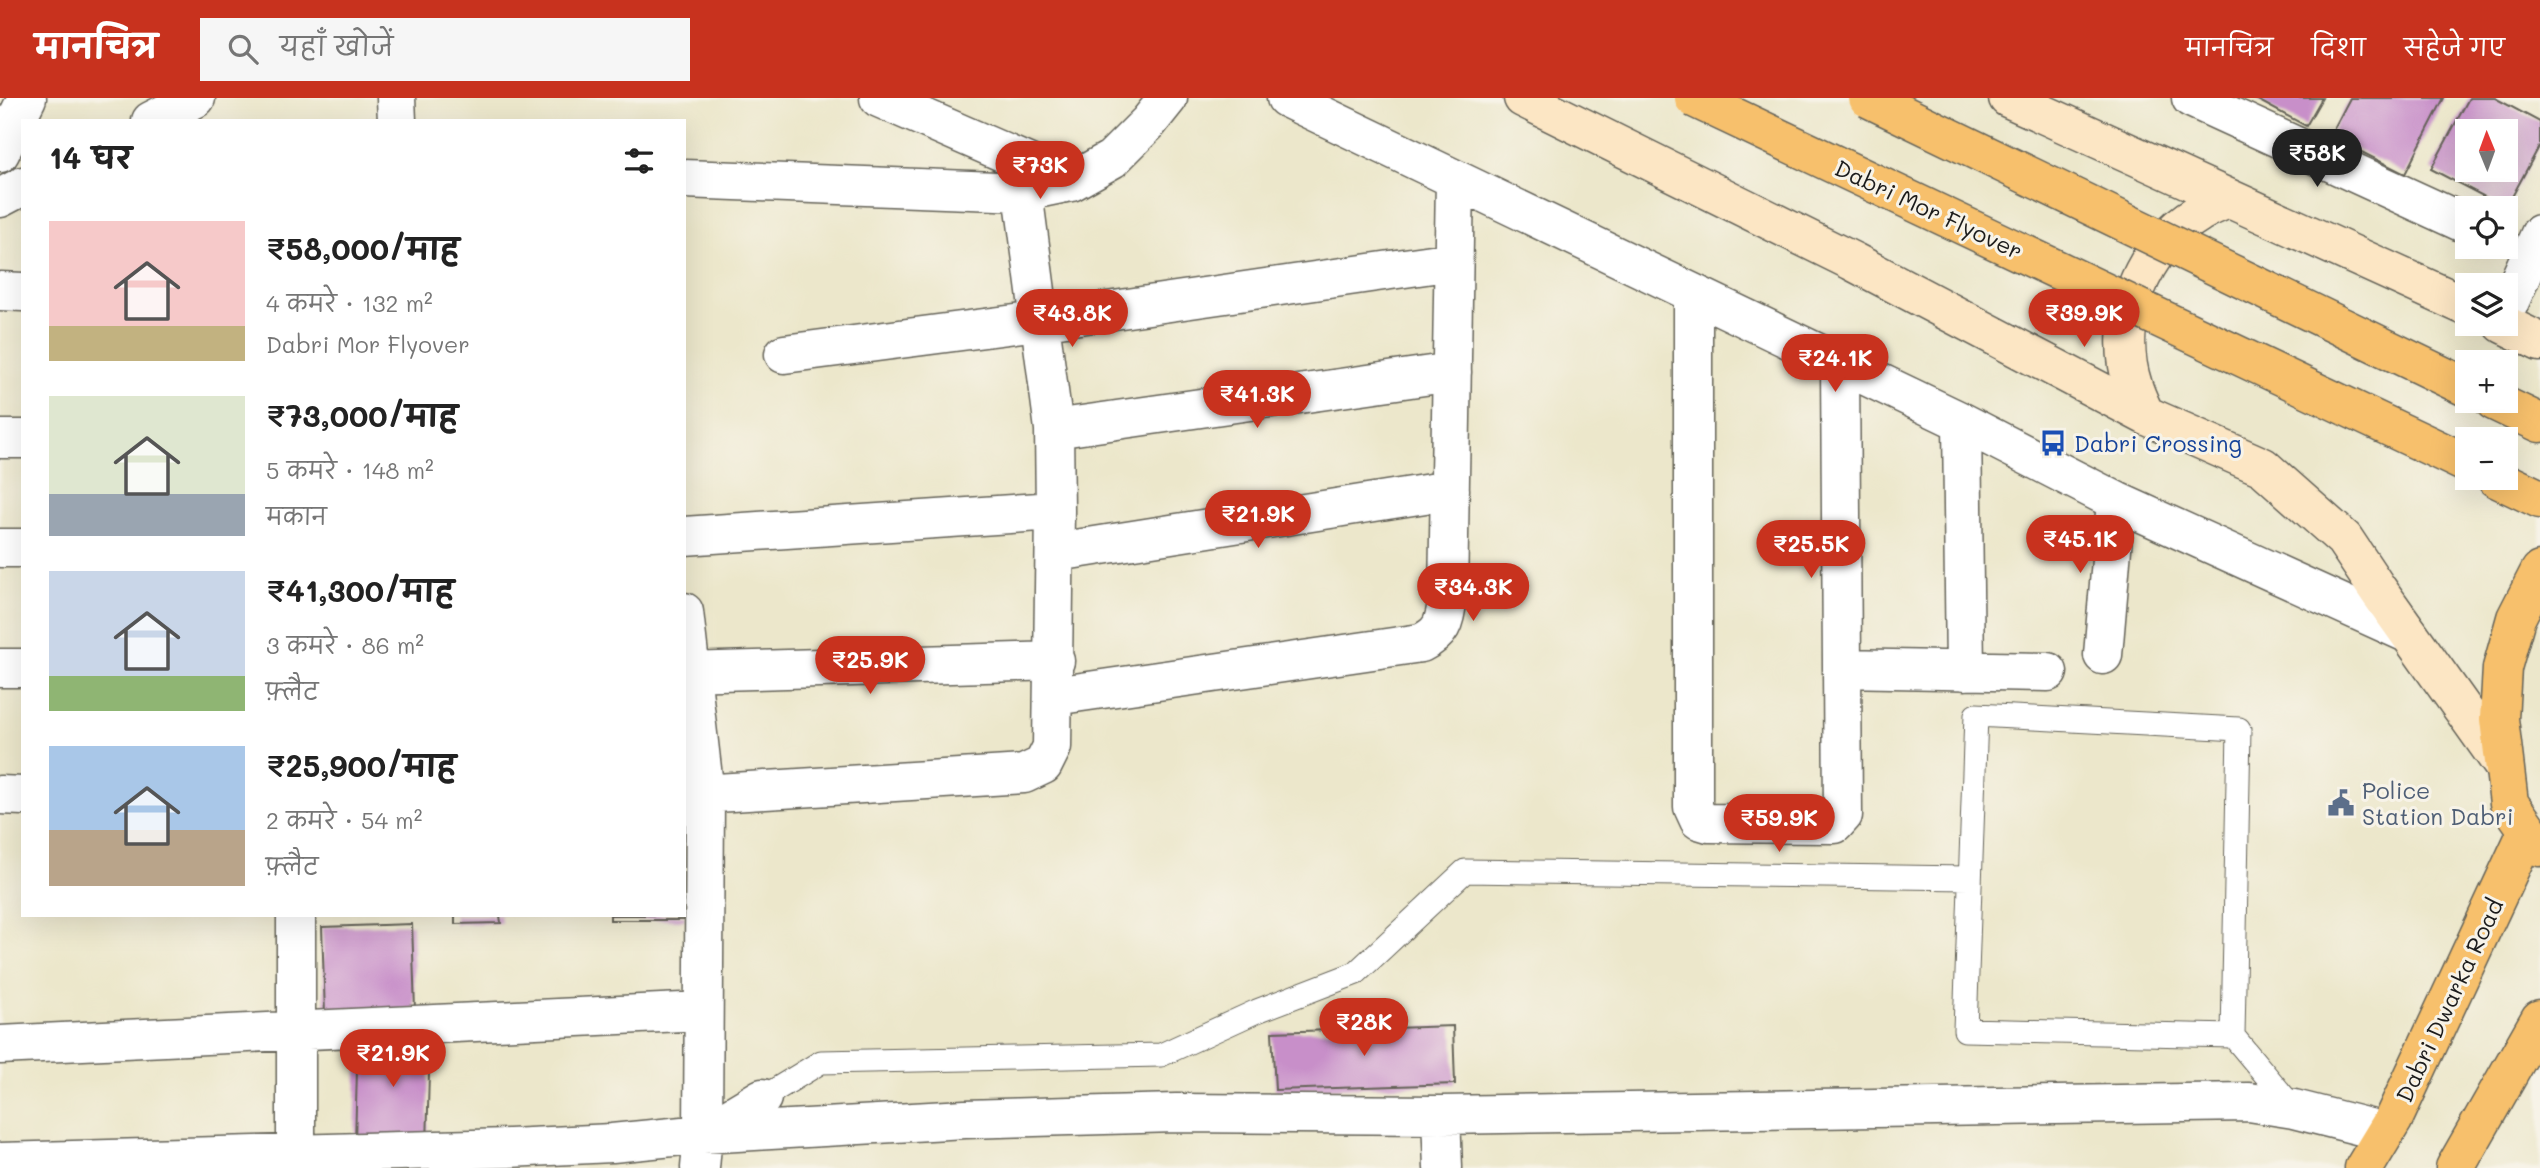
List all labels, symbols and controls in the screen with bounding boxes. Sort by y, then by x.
search box [200,18,690,81]
text: मानचित्र [35,23,158,66]
text: यहाँ खोजें [280,29,393,63]
icon: search [224,30,262,68]
text: मानचित्र [2185,31,2273,62]
text: दिशा [2311,31,2366,62]
text: सहेजे गए [2404,31,2505,62]
north arrow [2455,119,2518,182]
map controls [2455,119,2518,490]
pin: ₹58K [2276,130,2358,189]
text: 14 घर [49,137,132,177]
text: ₹58K [2288,137,2346,167]
pin: ₹73K [999,141,1081,201]
icon: filters [620,142,658,180]
text: ₹73K [1012,149,1068,179]
street label: Dabri Mor Flyover [1830,152,2028,266]
button: locate [2455,196,2518,259]
text: ₹58,000/माह [266,228,459,268]
icon: home [105,249,189,333]
button: layers [2455,273,2518,336]
text: 4 कमरे · 132 m² [266,288,433,318]
pin: ₹43.8K [1015,289,1129,349]
pin: ₹39.9K [2027,289,2141,349]
text: ₹43.8K [1032,297,1112,327]
text: ₹39.9K [2045,297,2123,327]
text: Dabri Mor Flyover [266,329,470,359]
pin: ₹24.1K [1778,334,1892,394]
text: ₹24.1K [1797,342,1873,372]
button: + [2455,350,2518,413]
pin: ₹41.3K [1200,370,1314,430]
text: ₹41.3K [1219,378,1295,408]
text: ₹73,000/माह [266,395,458,435]
icon: home [105,424,189,508]
button: − [2455,427,2518,490]
bus stop icon: Dabri Crossing [2038,428,2068,458]
place label: Dabri Crossing [2074,428,2242,458]
text: 5 कमरे · 148 m² [266,455,434,485]
pin: ₹21.9K [1201,490,1315,550]
text: ₹21.9K [1221,498,1295,528]
text: मकान [266,501,327,531]
pin: ₹45.1K [2023,516,2137,575]
pin: ₹25.5K [1754,520,1868,580]
text: ₹45.1K [2042,523,2118,553]
text: ₹25.5K [1772,528,1850,558]
pin: ₹34.3K [1416,564,1530,623]
text: ₹41,300/माह [266,570,454,610]
text: ₹34.3K [1433,571,1513,601]
icon: home [105,599,189,683]
text: 3 कमरे · 86 m² [266,630,424,660]
pin: ₹25.9K [813,636,927,696]
text: ₹25.9K [831,644,909,674]
text: फ़्लैट [266,676,318,706]
text: ₹25,900/माह [266,745,456,785]
icon: home [105,774,189,858]
place label: Police Station Dabri [2362,775,2514,831]
public building icon: Police Station Dabri [2326,788,2356,818]
pin: ₹59.9K [1722,794,1836,854]
text: ₹59.9K [1740,802,1818,832]
text: 2 कमरे · 54 m² [266,805,422,835]
text: फ़्लैट [266,851,318,881]
street label: Dabri Dwarka Road [2389,893,2509,1107]
pin: ₹28K [1323,998,1405,1058]
text: ₹28K [1335,1006,1393,1036]
pin: ₹21.9K [336,1030,450,1089]
text: ₹21.9K [356,1037,430,1067]

